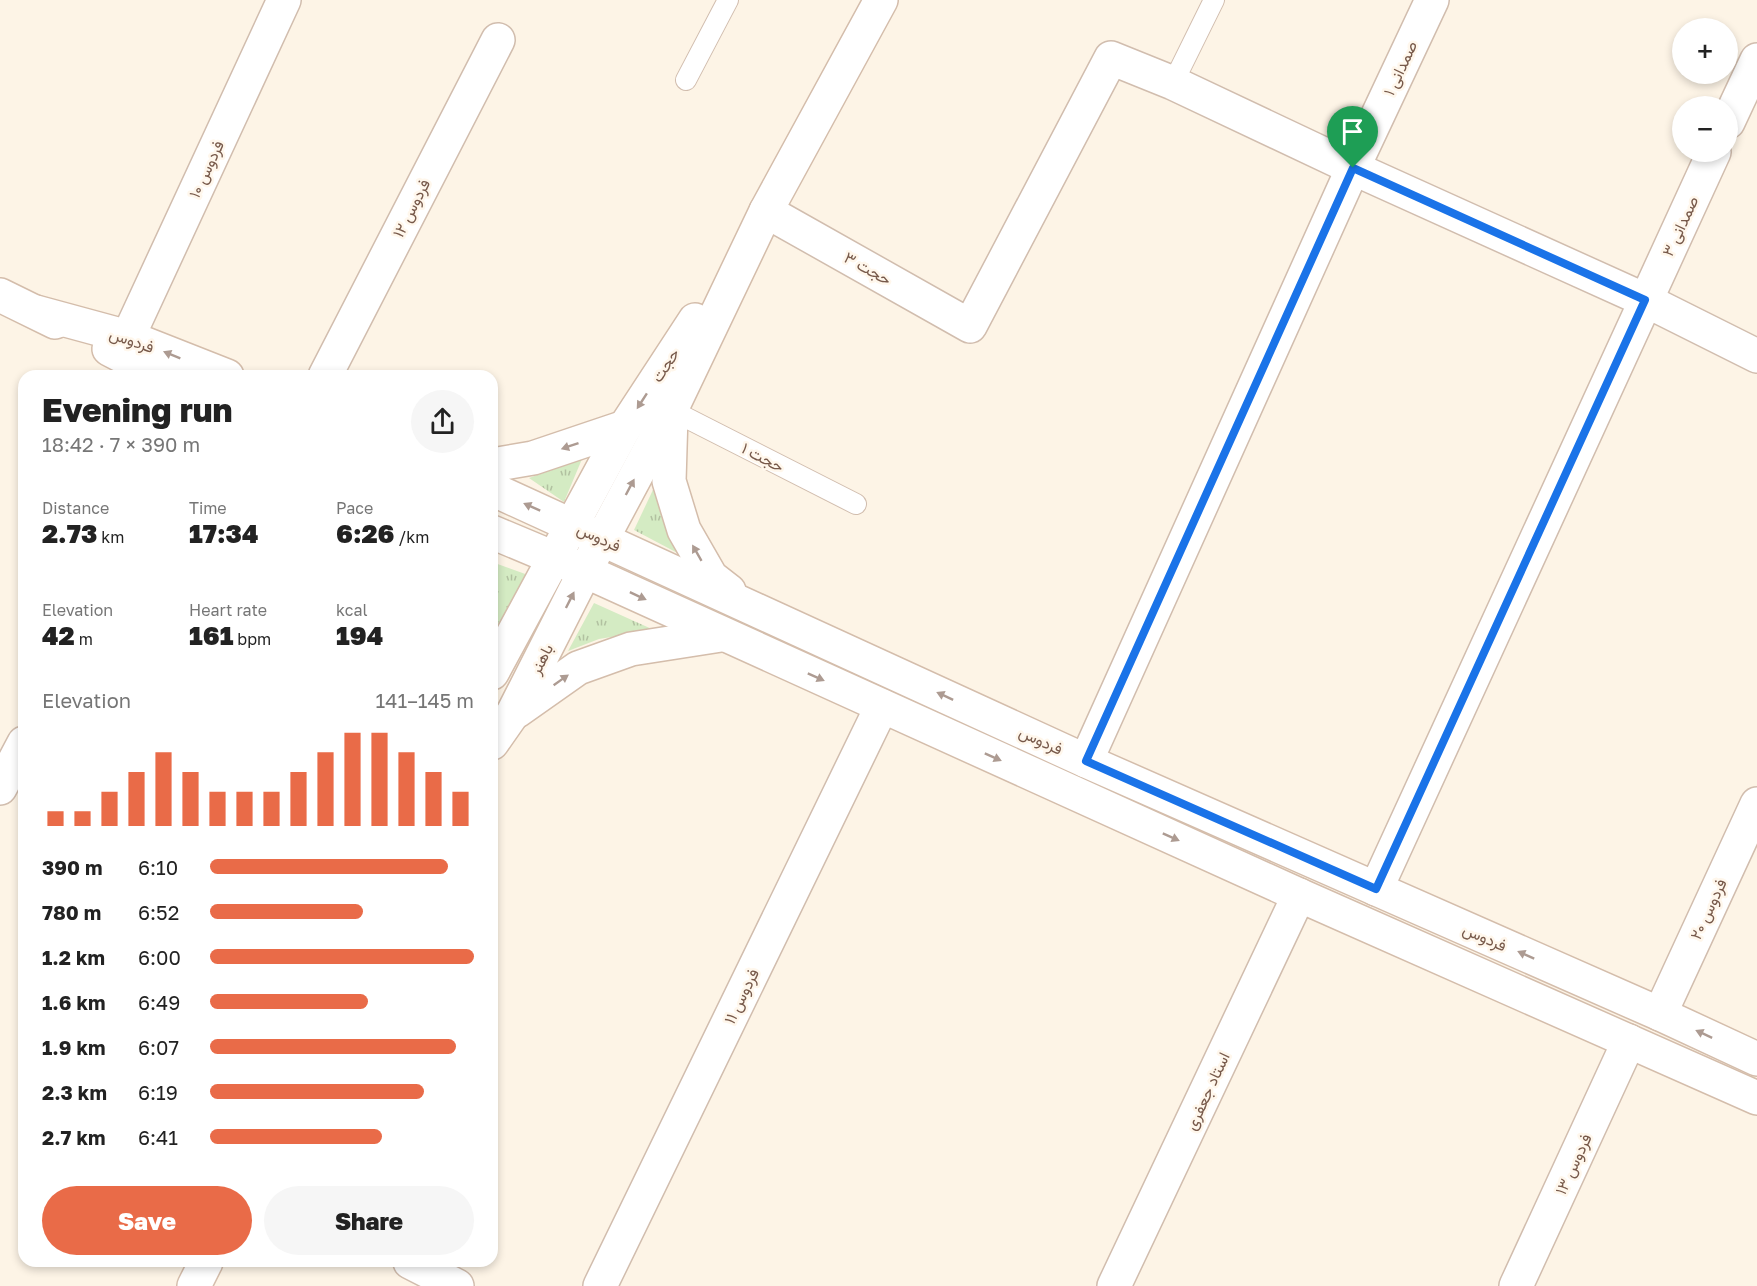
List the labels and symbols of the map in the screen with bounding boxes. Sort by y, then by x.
street label: صمدانی ۱ [1379,37,1422,99]
pin [1327,106,1378,168]
street label: فردوس ۱۰ [184,137,229,201]
street label: فردوس ۱۲ [388,175,435,241]
street label: صمدانی ۳ [1657,193,1704,260]
street label: حجت ۳ [841,247,895,289]
street label: فردوس [107,323,157,358]
street label: حجت [647,344,683,386]
one-way arrow [163,350,181,360]
one-way arrow [637,392,648,409]
street label: حجت ۱ [738,438,788,476]
one-way arrow [560,442,578,451]
one-way arrow [625,478,635,495]
one-way arrow [523,502,541,512]
street label: فردوس [574,518,624,557]
one-way arrow [692,545,703,561]
one-way arrow [565,591,575,609]
one-way arrow [630,591,647,600]
street label: باهنر [524,640,558,679]
one-way arrow [807,672,824,681]
one-way arrow [553,675,569,686]
one-way arrow [936,692,953,701]
street label: فردوس [1016,721,1066,760]
one-way arrow [985,752,1002,761]
one-way arrow [1162,833,1180,842]
street label: فردوس ۲۰ [1685,875,1732,943]
street label: فردوس [1460,919,1510,956]
one-way arrow [1516,950,1534,960]
street label: فردوس ۱۱ [719,965,764,1027]
one-way arrow [1695,1030,1712,1039]
street label: استاد جعفری [1180,1049,1235,1134]
street label: فردوس ۱۳ [1550,1130,1597,1198]

